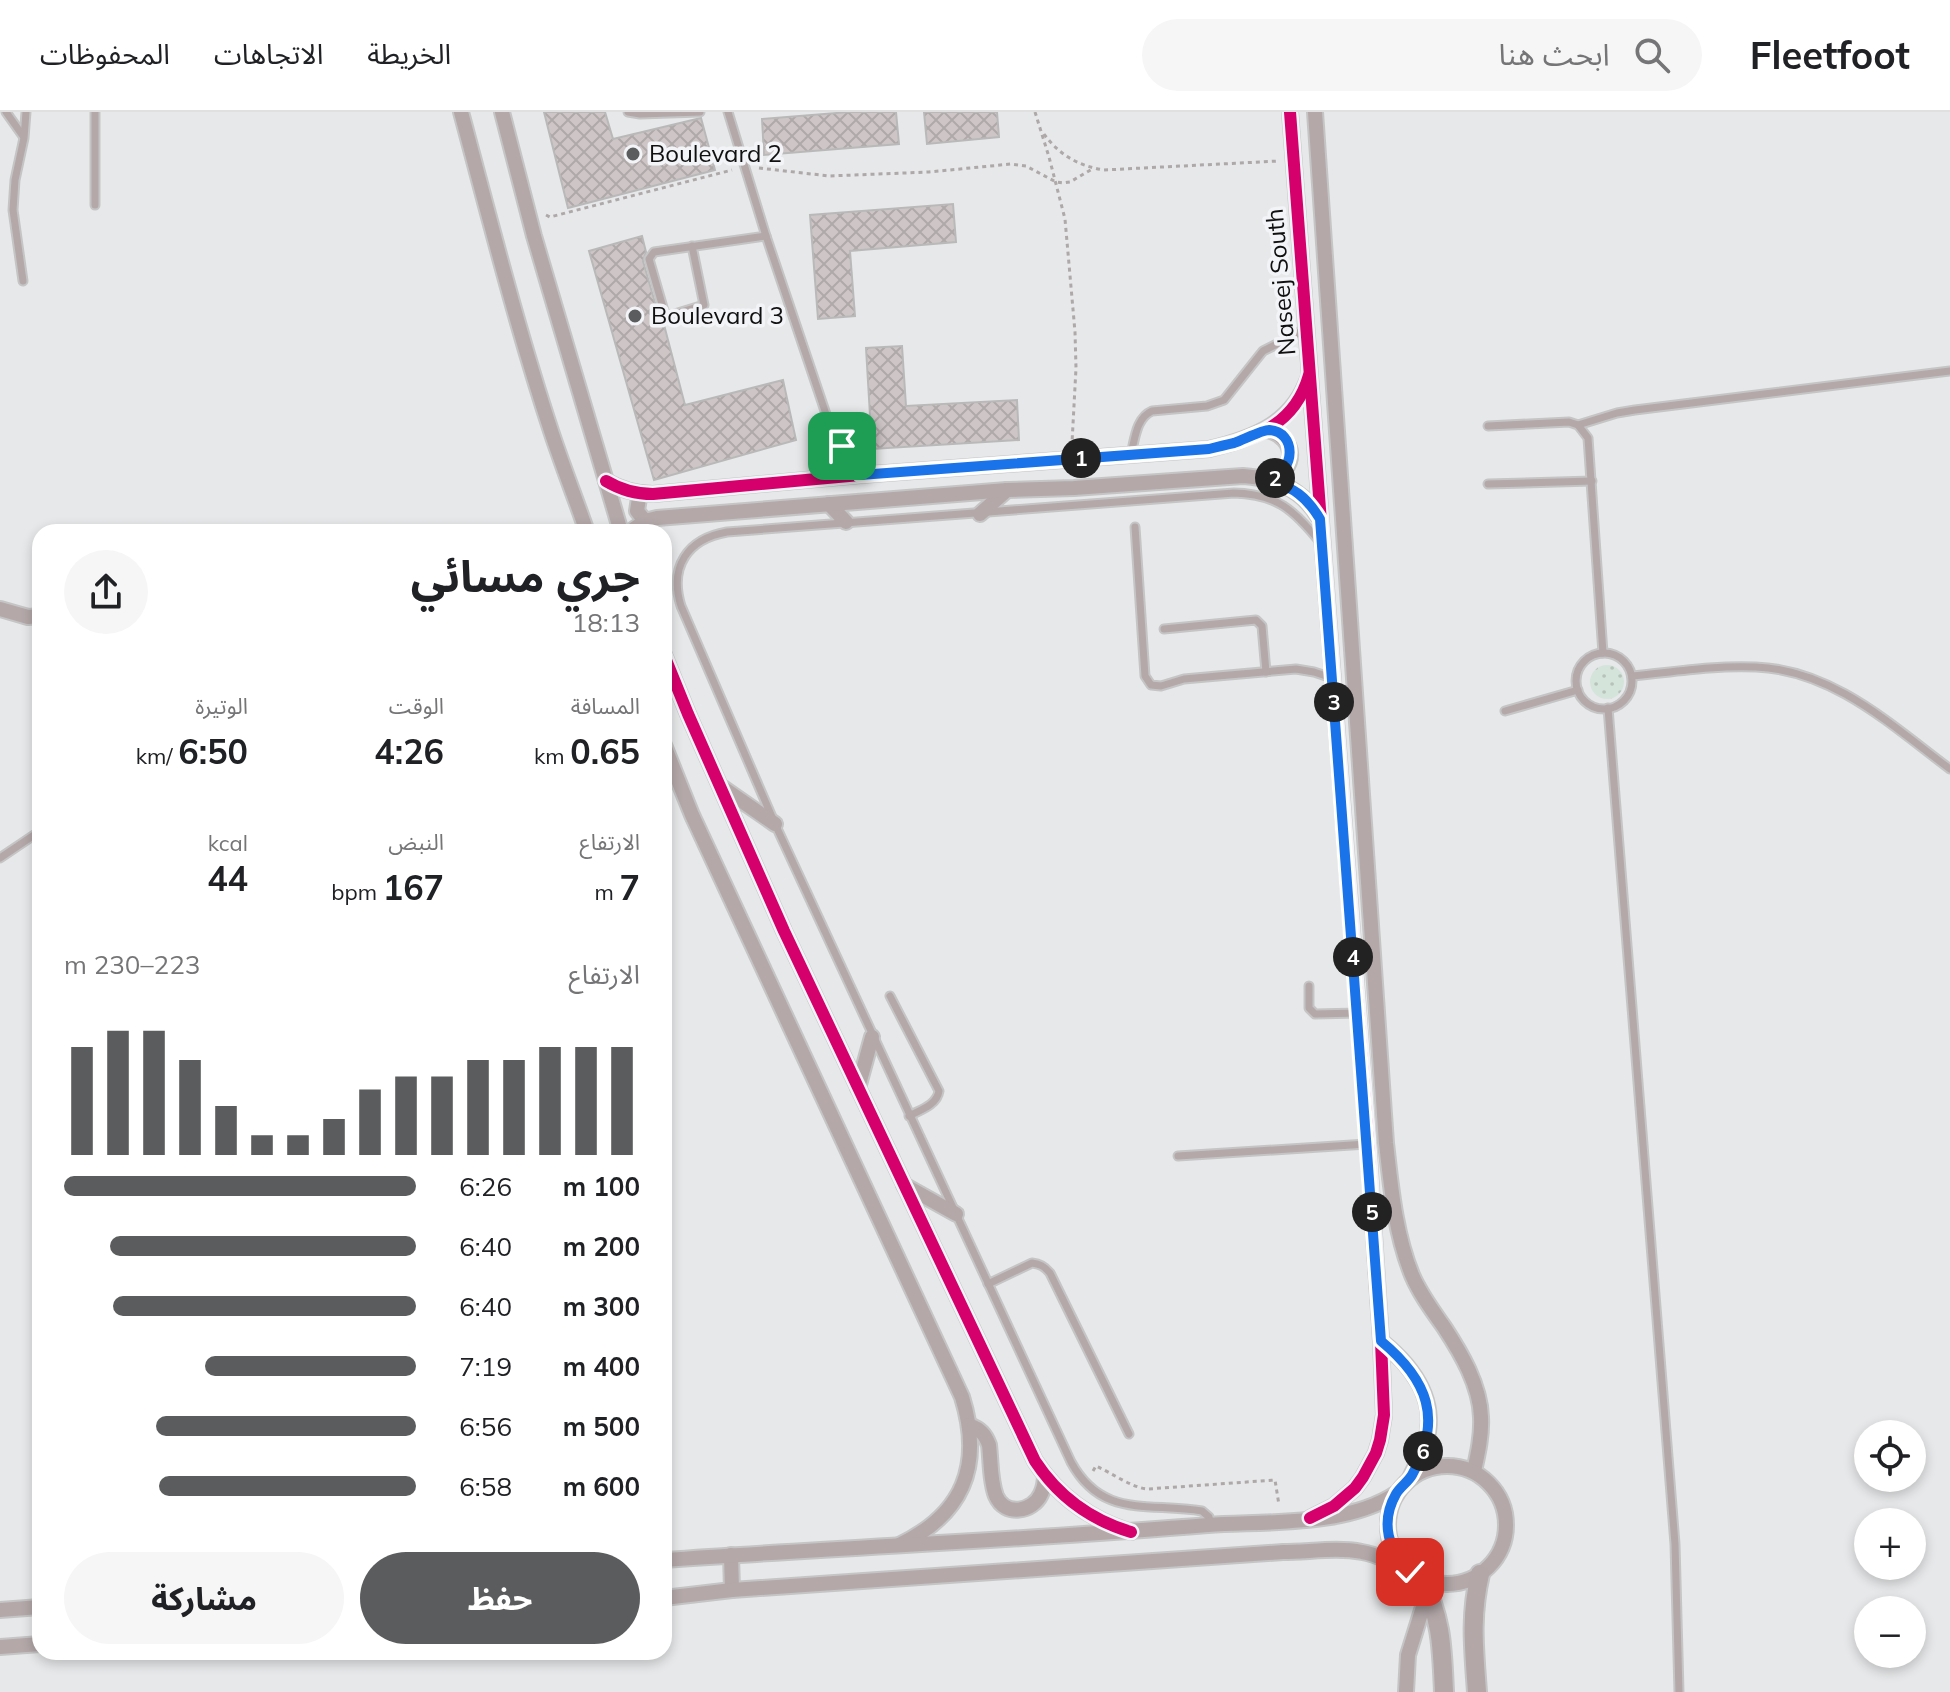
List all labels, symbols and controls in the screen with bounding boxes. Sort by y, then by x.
search box [1142,19,1702,91]
text: Fleetfoot [1750,31,1910,79]
icon: search [1630,33,1674,77]
text: ابحث هنا [1499,35,1610,73]
text: المحفوظات [40,36,170,71]
text: الاتجاهات [214,36,323,71]
text: الخريطة [367,36,451,71]
place label: Boulevard 2 [649,138,782,168]
marker: Boulevard 2 [624,145,642,163]
street label: Naseej South [1259,207,1301,357]
place label: Boulevard 3 [651,300,784,330]
marker: Boulevard 3 [626,307,644,325]
pin [808,412,876,480]
icon: arrive [820,424,864,468]
pin: 1 [1061,438,1101,478]
text: 1 [1074,444,1088,472]
pin: 2 [1255,458,1295,498]
text: 2 [1268,464,1282,492]
text: جري مسائي [411,548,640,603]
button: share [64,550,148,634]
text: 18:13 [572,606,640,639]
pin: 3 [1314,682,1354,722]
text: 3 [1327,688,1341,716]
text: الوتيرة [195,692,248,720]
text: الوقت [389,692,444,720]
text: المسافة [571,692,640,720]
text: 6:50 [178,730,248,773]
text: 4:26 [374,730,444,773]
text: 0.65 [570,730,640,773]
text: /km [136,742,178,770]
text: km [534,742,570,770]
text: النبض [388,828,444,856]
text: الارتفاع [580,828,640,856]
text: kcal [208,829,248,857]
text: 44 [207,857,248,900]
text: 167 [383,866,444,909]
text: 7 [620,866,640,909]
text: bpm [331,878,383,906]
text: m [595,878,620,906]
pin: 4 [1333,937,1373,977]
text: 4 [1346,943,1360,971]
text: 223–230 m [64,948,200,981]
text: الارتفاع [569,958,640,991]
text: 6:26 [459,1170,512,1203]
text: 100 m [563,1170,640,1203]
pin: 5 [1352,1192,1392,1232]
text: 5 [1365,1198,1379,1226]
text: 6:40 [459,1230,512,1263]
text: 200 m [563,1230,640,1263]
text: 6:40 [459,1290,512,1323]
text: 300 m [563,1290,640,1323]
text: 7:19 [459,1350,512,1383]
text: 400 m [563,1350,640,1383]
text: 6:56 [459,1410,512,1443]
text: 500 m [563,1410,640,1443]
map controls [1854,1420,1926,1668]
button: locate [1854,1420,1926,1492]
pin: 6 [1403,1431,1443,1471]
text: 6 [1416,1437,1430,1465]
text: 6:58 [459,1470,512,1503]
text: 600 m [563,1470,640,1503]
button: + [1854,1508,1926,1580]
pin [1376,1538,1444,1606]
icon: check [1388,1550,1432,1594]
button: مشاركة [64,1552,344,1644]
button: حفظ [360,1552,640,1644]
button: − [1854,1596,1926,1668]

